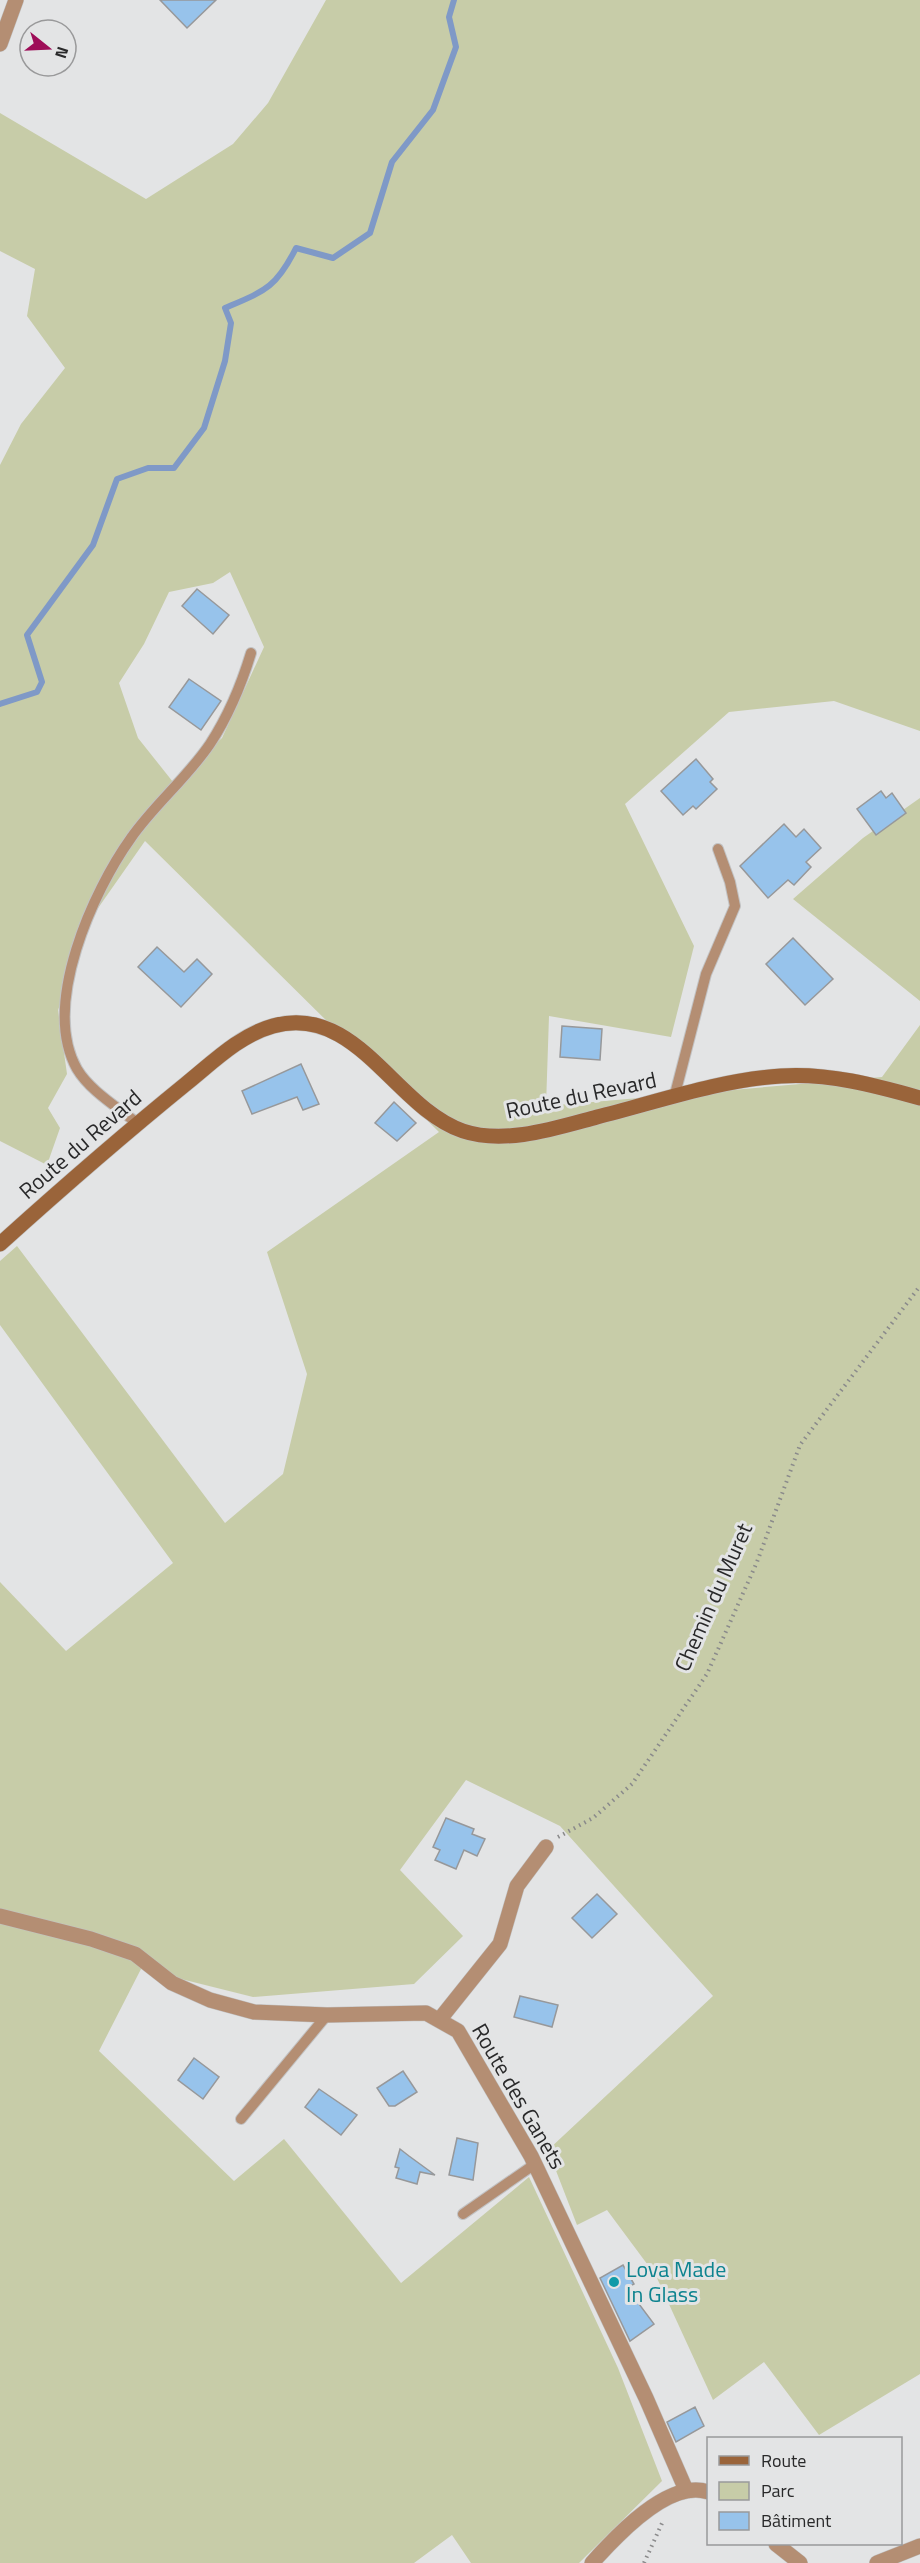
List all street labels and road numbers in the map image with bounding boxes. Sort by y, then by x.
street label: Route du Revard [503,1062,659,1128]
street label: Route du Revard [11,1081,149,1207]
street label: Chemin du Muret [665,1517,761,1677]
street label: Route des Ganets [463,2017,575,2175]

